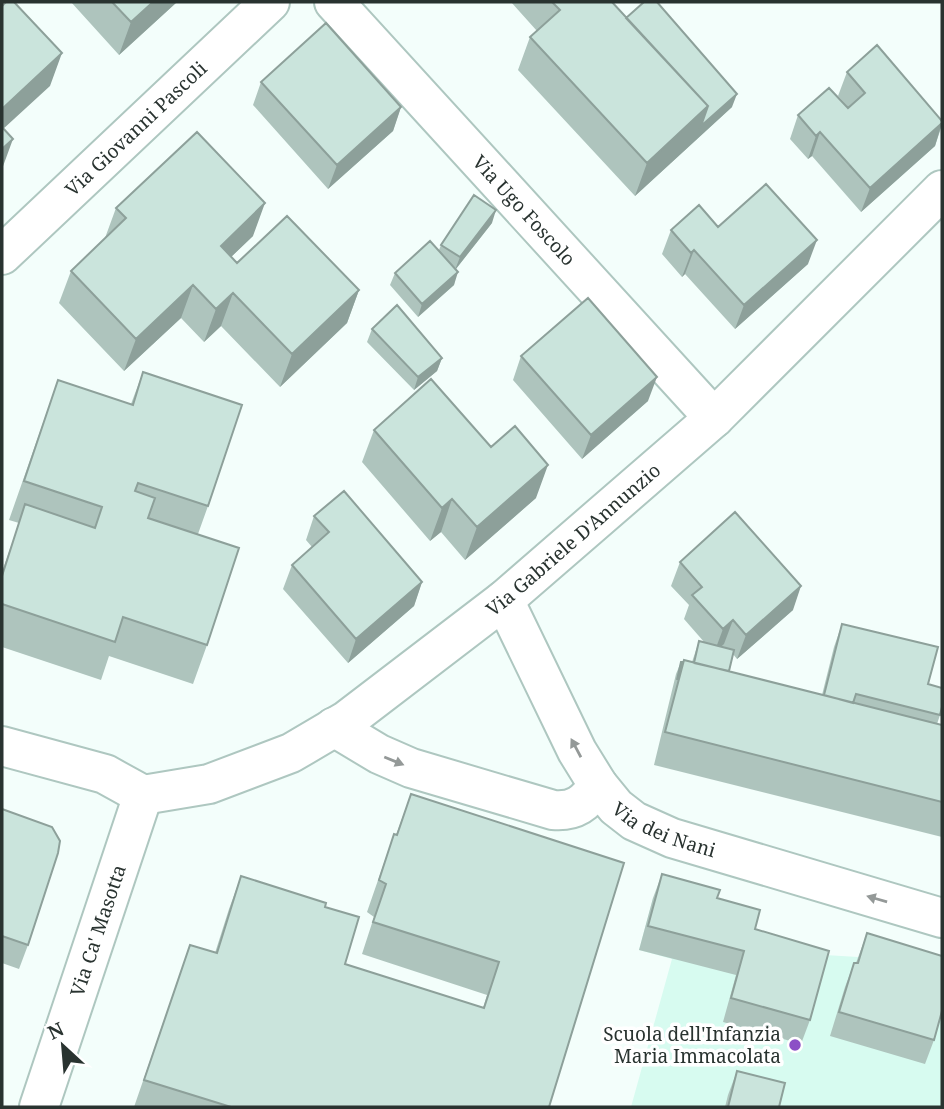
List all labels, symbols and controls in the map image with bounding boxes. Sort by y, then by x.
street label: Via Giovanni Pascoli [59,56,212,202]
street label: Via Ugo Foscolo [467,149,582,271]
street label: Via Gabriele D'Annunzio [481,457,666,622]
one-way arrow [570,738,582,757]
one-way arrow [383,755,404,766]
street label: Via dei Nani [607,796,719,863]
street label: Via Ca' Masotta [64,861,132,1000]
one-way arrow [866,894,887,904]
north arrow [28,1011,98,1081]
text: N [43,1016,68,1046]
place label: Scuola dell'Infanzia Maria Immacolata [603,1021,781,1069]
marker: Scuola dell'Infanzia Maria Immacolata [787,1037,803,1053]

